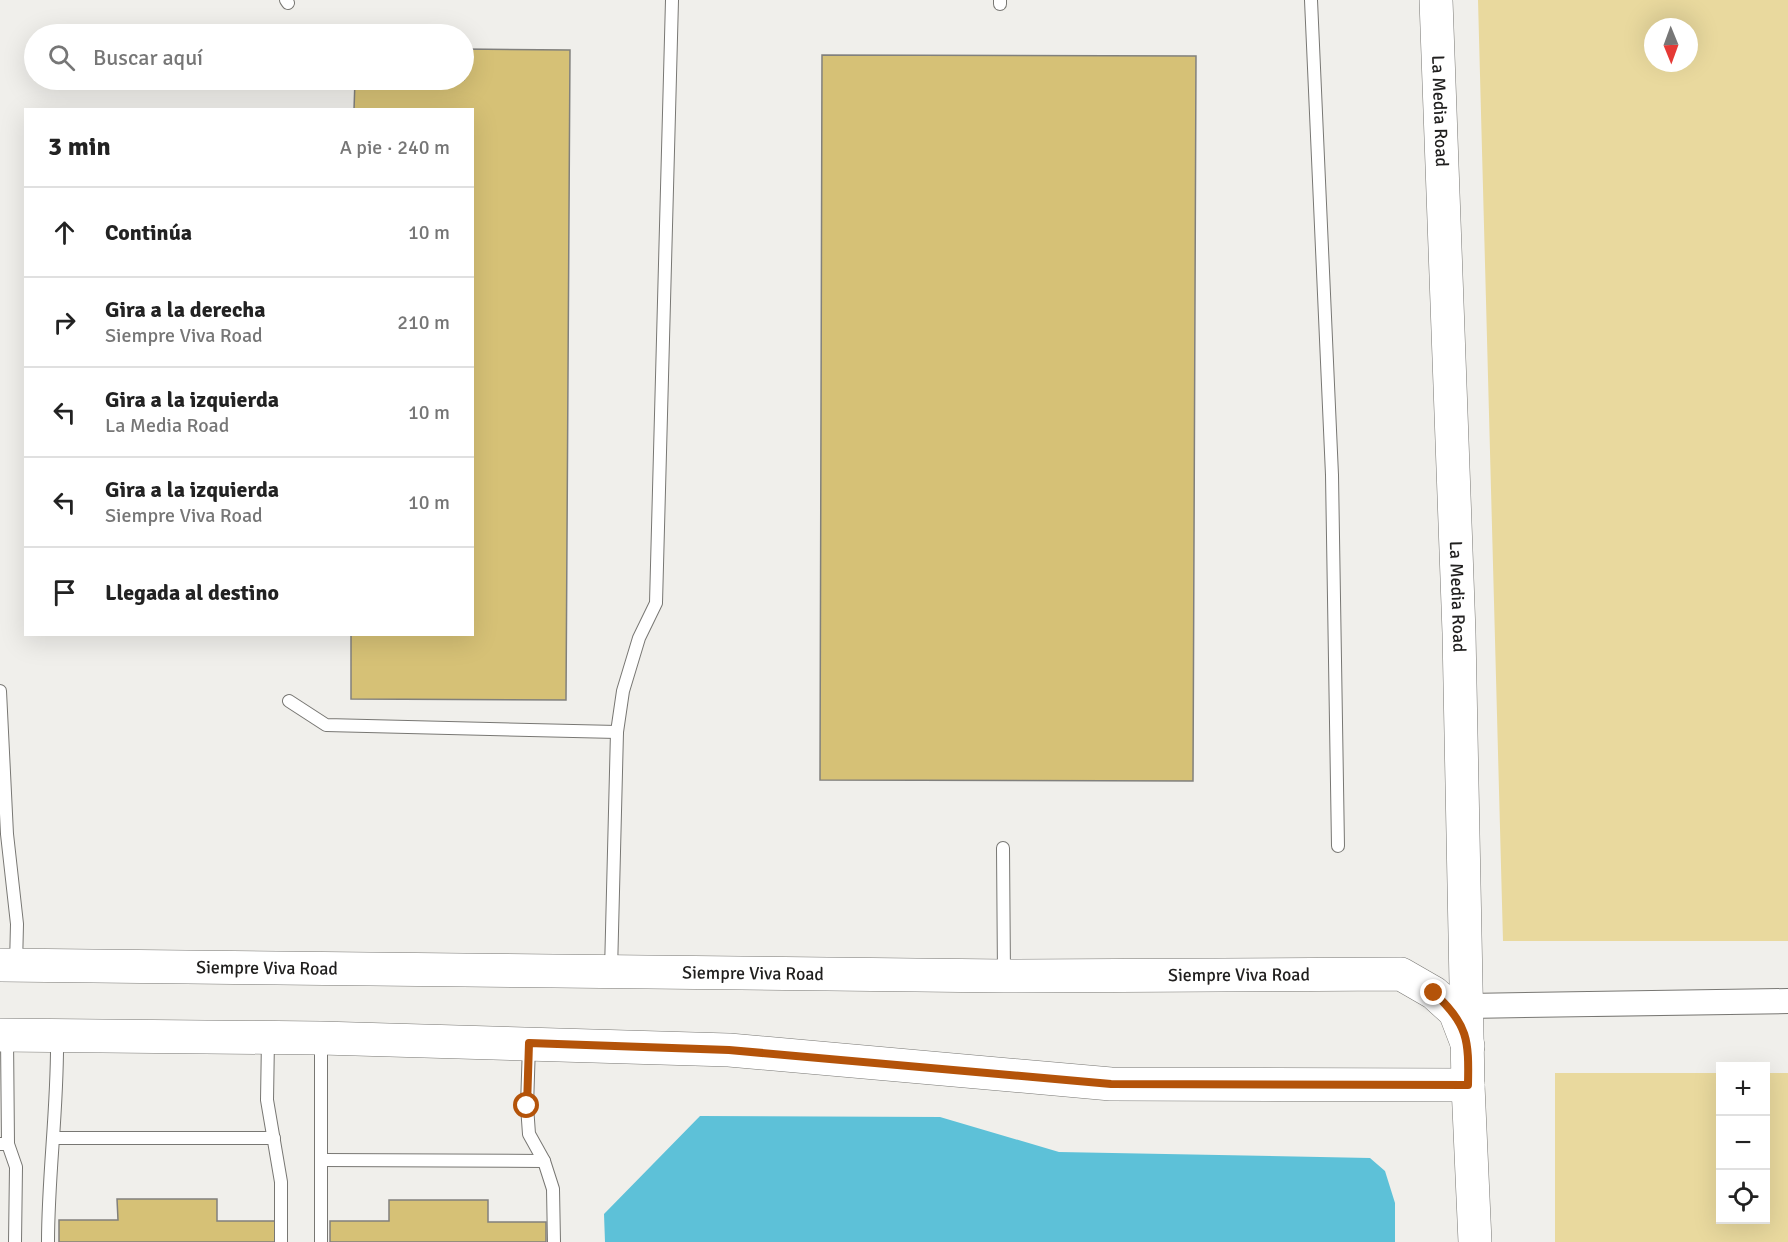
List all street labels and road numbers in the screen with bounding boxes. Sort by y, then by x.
street label: La Media Road [1427,55,1453,167]
street label: La Media Road [1445,540,1470,653]
street label: Siempre Viva Road [196,956,338,980]
street label: Siempre Viva Road [682,961,824,985]
street label: Siempre Viva Road [1168,963,1310,986]

